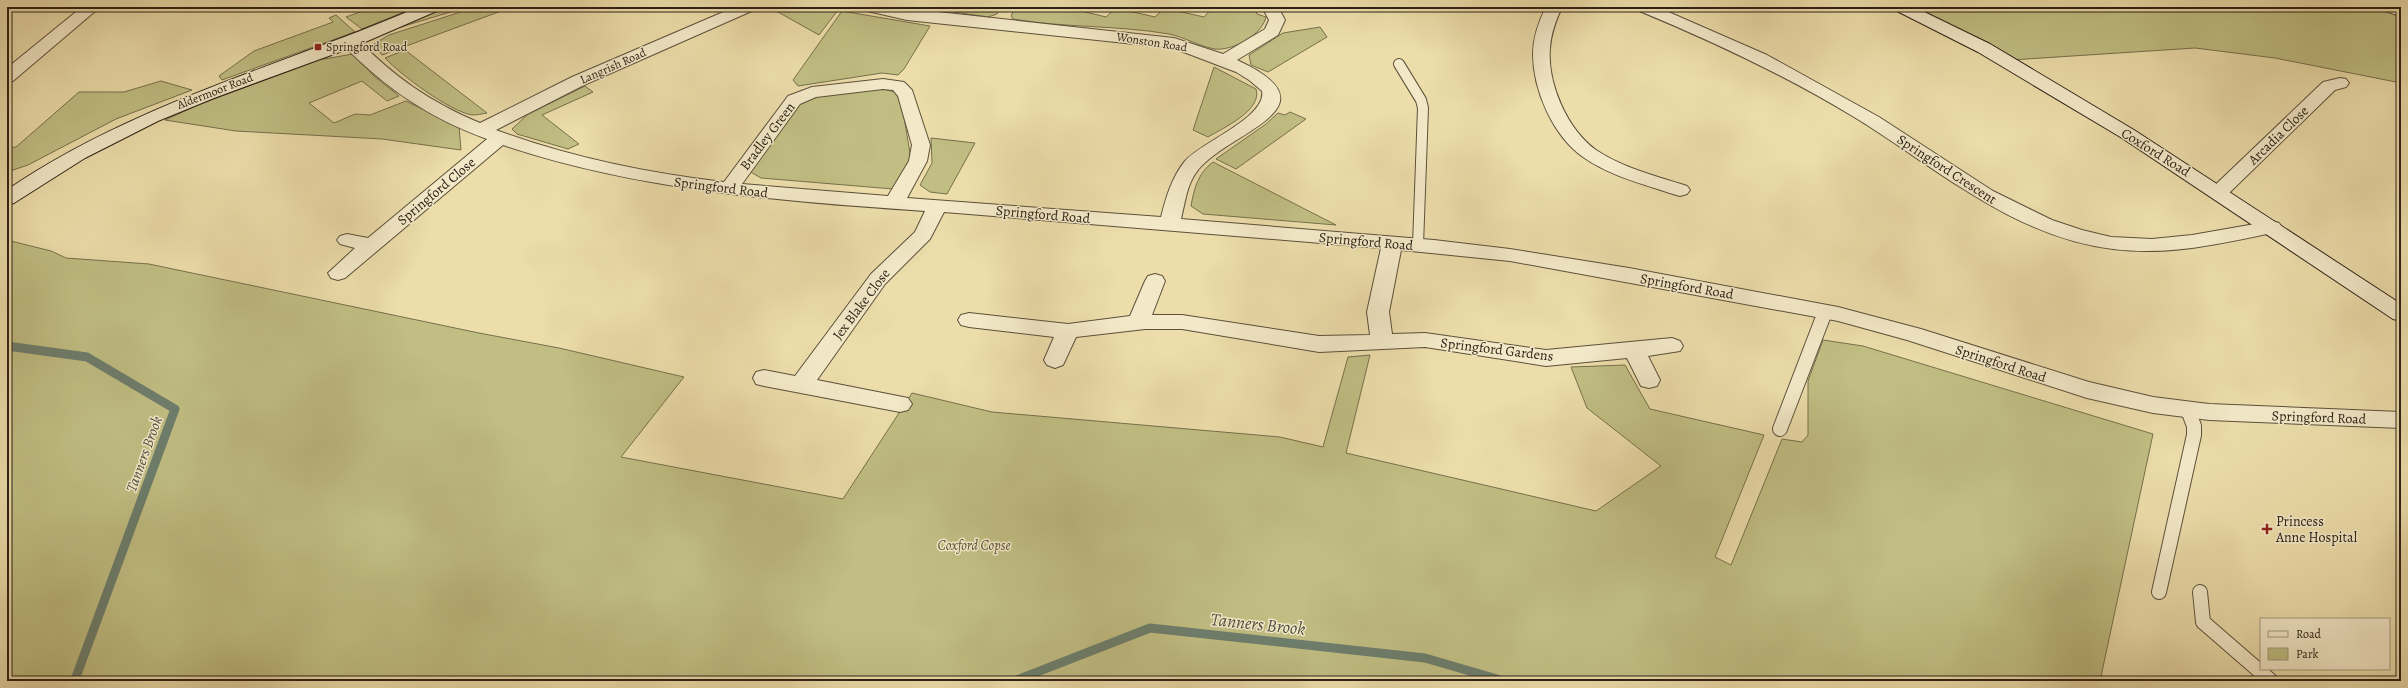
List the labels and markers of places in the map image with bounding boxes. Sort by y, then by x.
place label: Springford Road [326,39,408,55]
marker: Springford Road [313,42,323,52]
place label: Princess Anne Hospital [2275,512,2358,547]
marker: Princess Anne Hospital [2261,523,2273,535]

